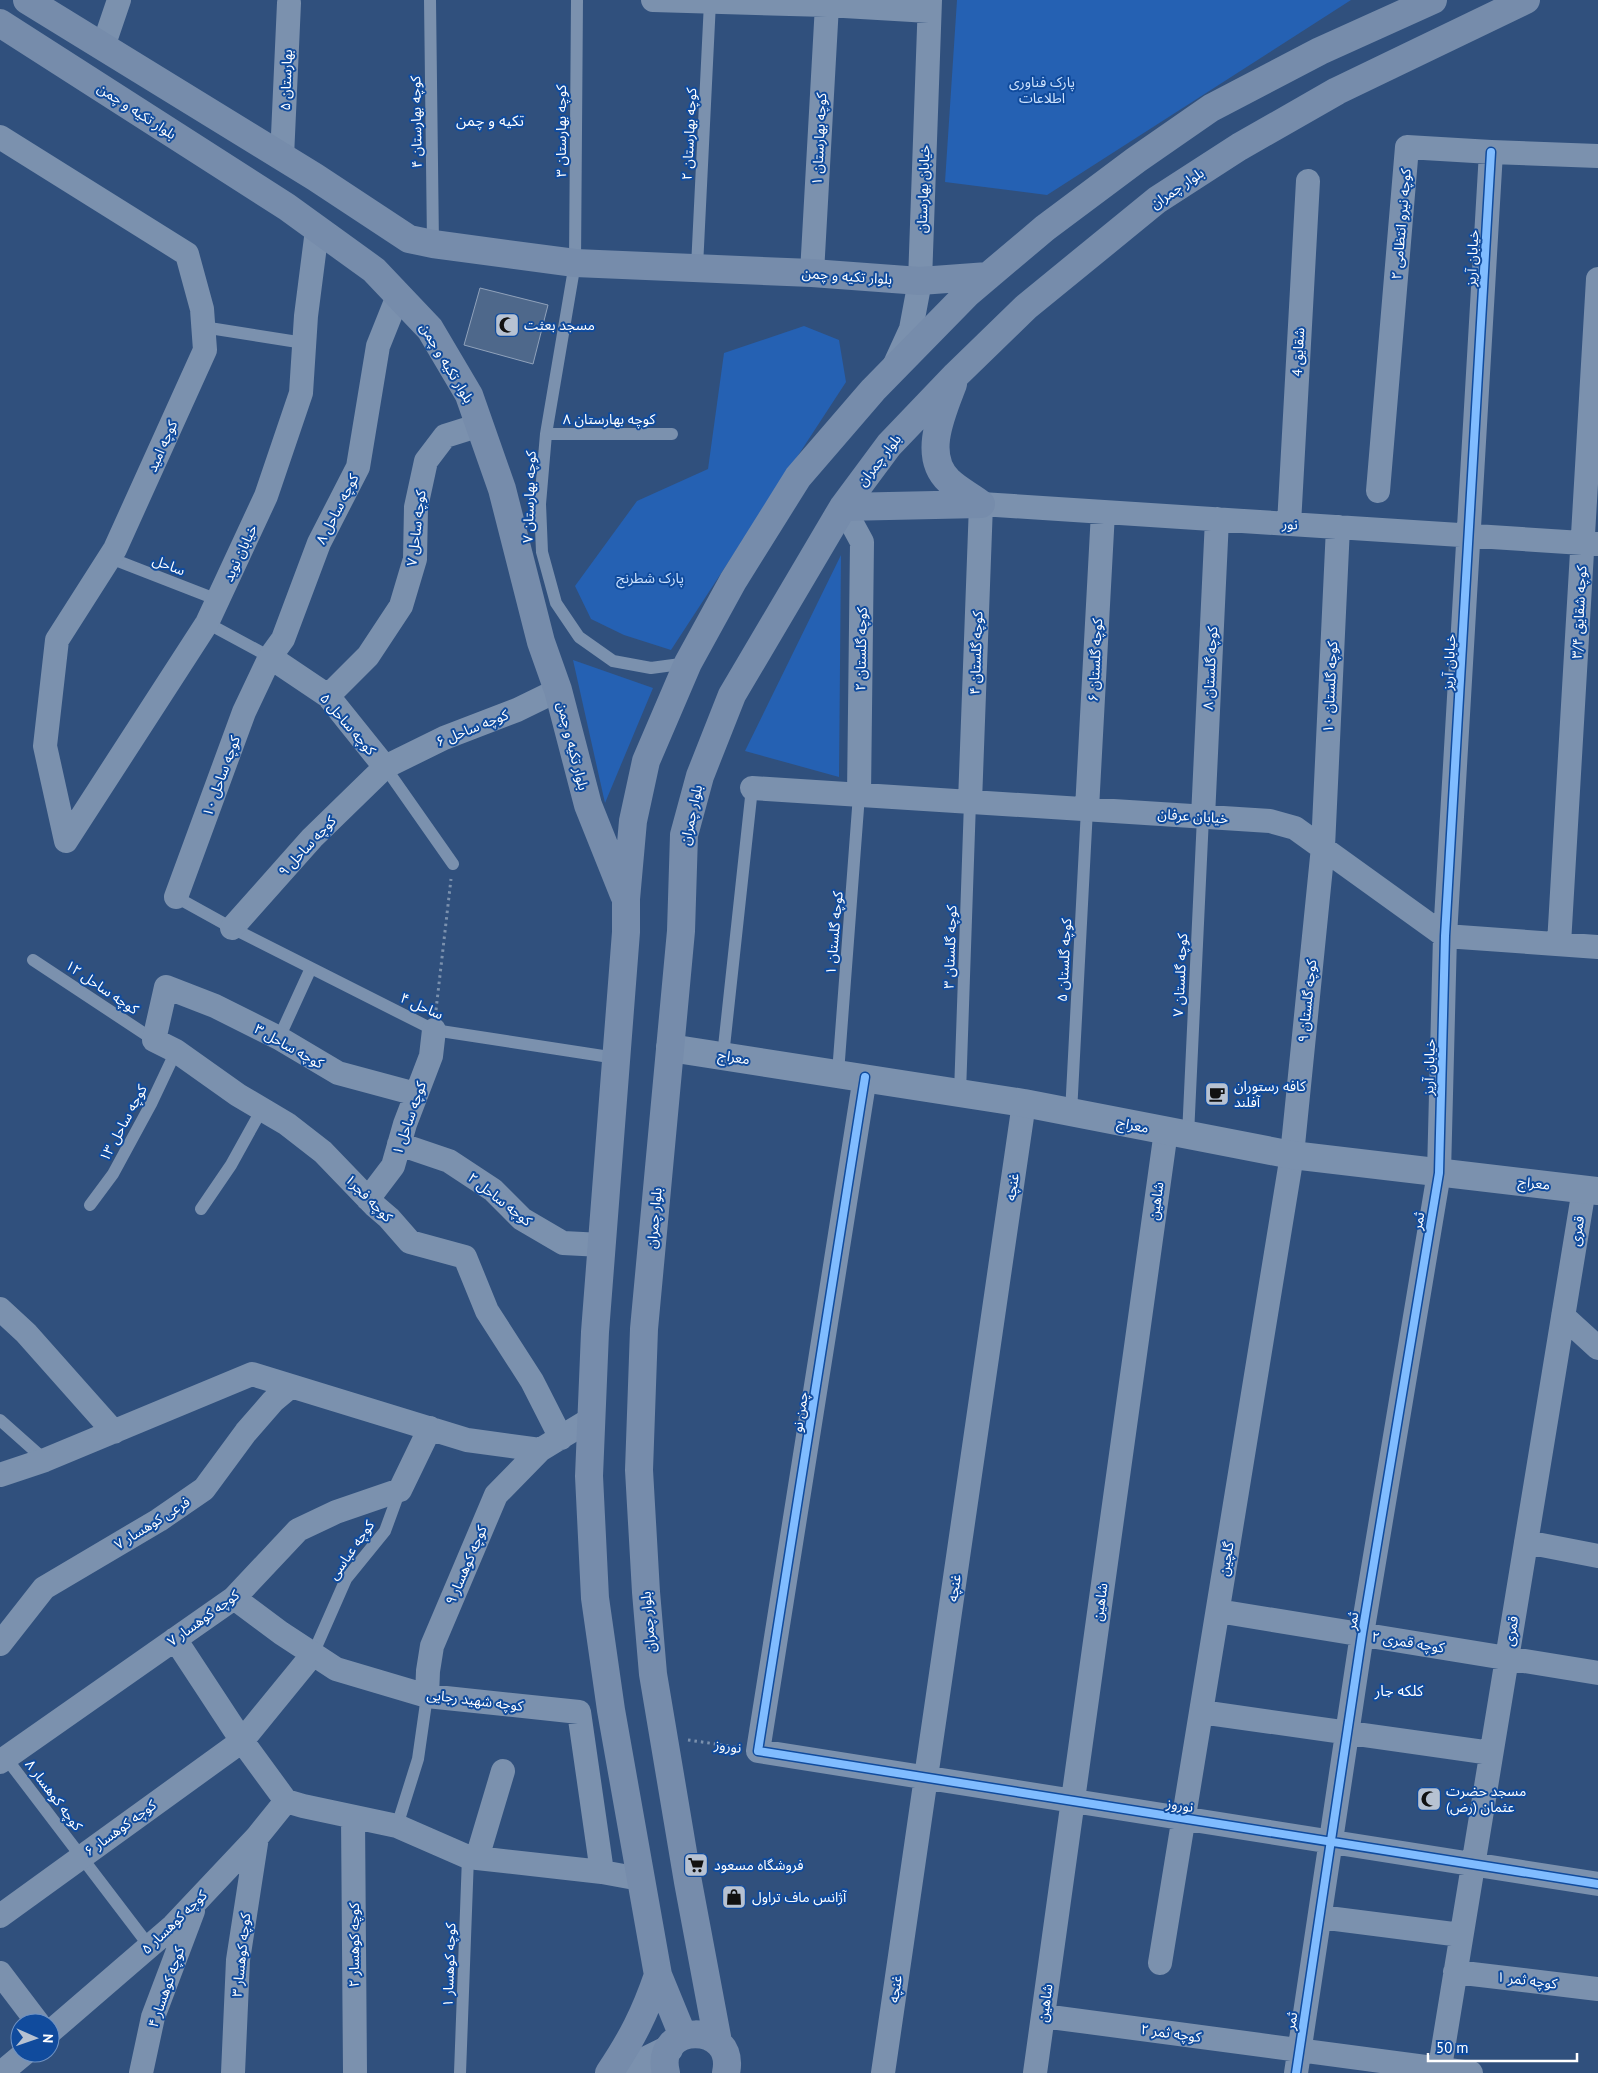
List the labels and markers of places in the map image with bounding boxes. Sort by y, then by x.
mosque icon: مسجد بعثت [494,312,520,338]
place label: مسجد بعثت [524,316,595,334]
place label: کافه رستوران آفلند [1234,1077,1306,1111]
cafe icon: کافه رستوران آفلند [1204,1081,1230,1107]
place label: مسجد حضرت عثمان (رض) [1446,1782,1526,1816]
mosque icon: مسجد حضرت عثمان (رض) [1416,1786,1442,1812]
supermarket icon: فروشگاه مسعود [683,1852,709,1878]
place label: فروشگاه مسعود [714,1856,803,1874]
shop icon: آژانس ماف تراول [721,1884,747,1910]
place label: آژانس ماف تراول [752,1888,847,1906]

